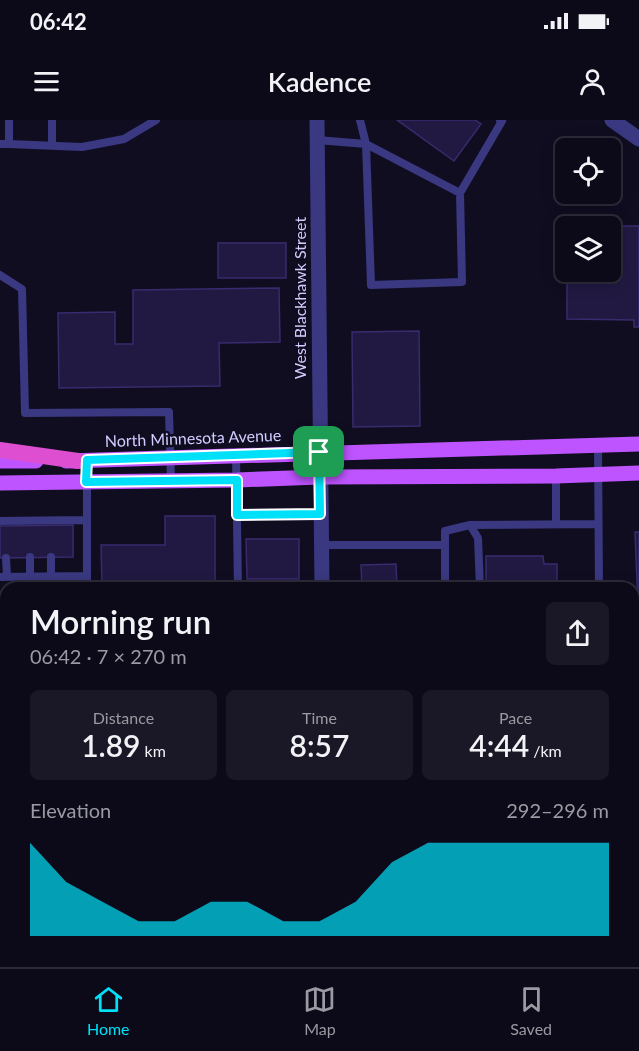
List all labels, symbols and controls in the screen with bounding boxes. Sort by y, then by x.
text: 06:42 [30,8,87,35]
icon: menu [30,65,63,98]
text: Kadence [268,65,371,98]
icon: person [576,65,609,98]
map controls [555,138,621,282]
button: locate [555,138,621,204]
button: layers [555,216,621,282]
street label: West Blackhawk Street [290,217,309,379]
street label: North Minnesota Avenue [104,425,282,450]
pin [293,426,344,477]
icon: arrive [302,435,335,468]
text: Morning run [30,601,211,641]
button: share [546,602,609,665]
text: 06:42 · 7 × 270 m [30,644,187,668]
text: Distance [93,708,154,727]
text: Time [302,708,337,727]
text: Pace [499,708,532,727]
text: 1.89 [81,727,140,763]
text: 8:57 [290,727,349,763]
text: 4:44 [469,727,529,763]
text: km [140,741,166,760]
text: /km [529,741,562,760]
text: Elevation [30,798,111,822]
text: 292–296 m [506,798,609,822]
tab: Home [87,983,130,1038]
tab: Map [303,983,336,1038]
tab: Saved [510,983,552,1038]

